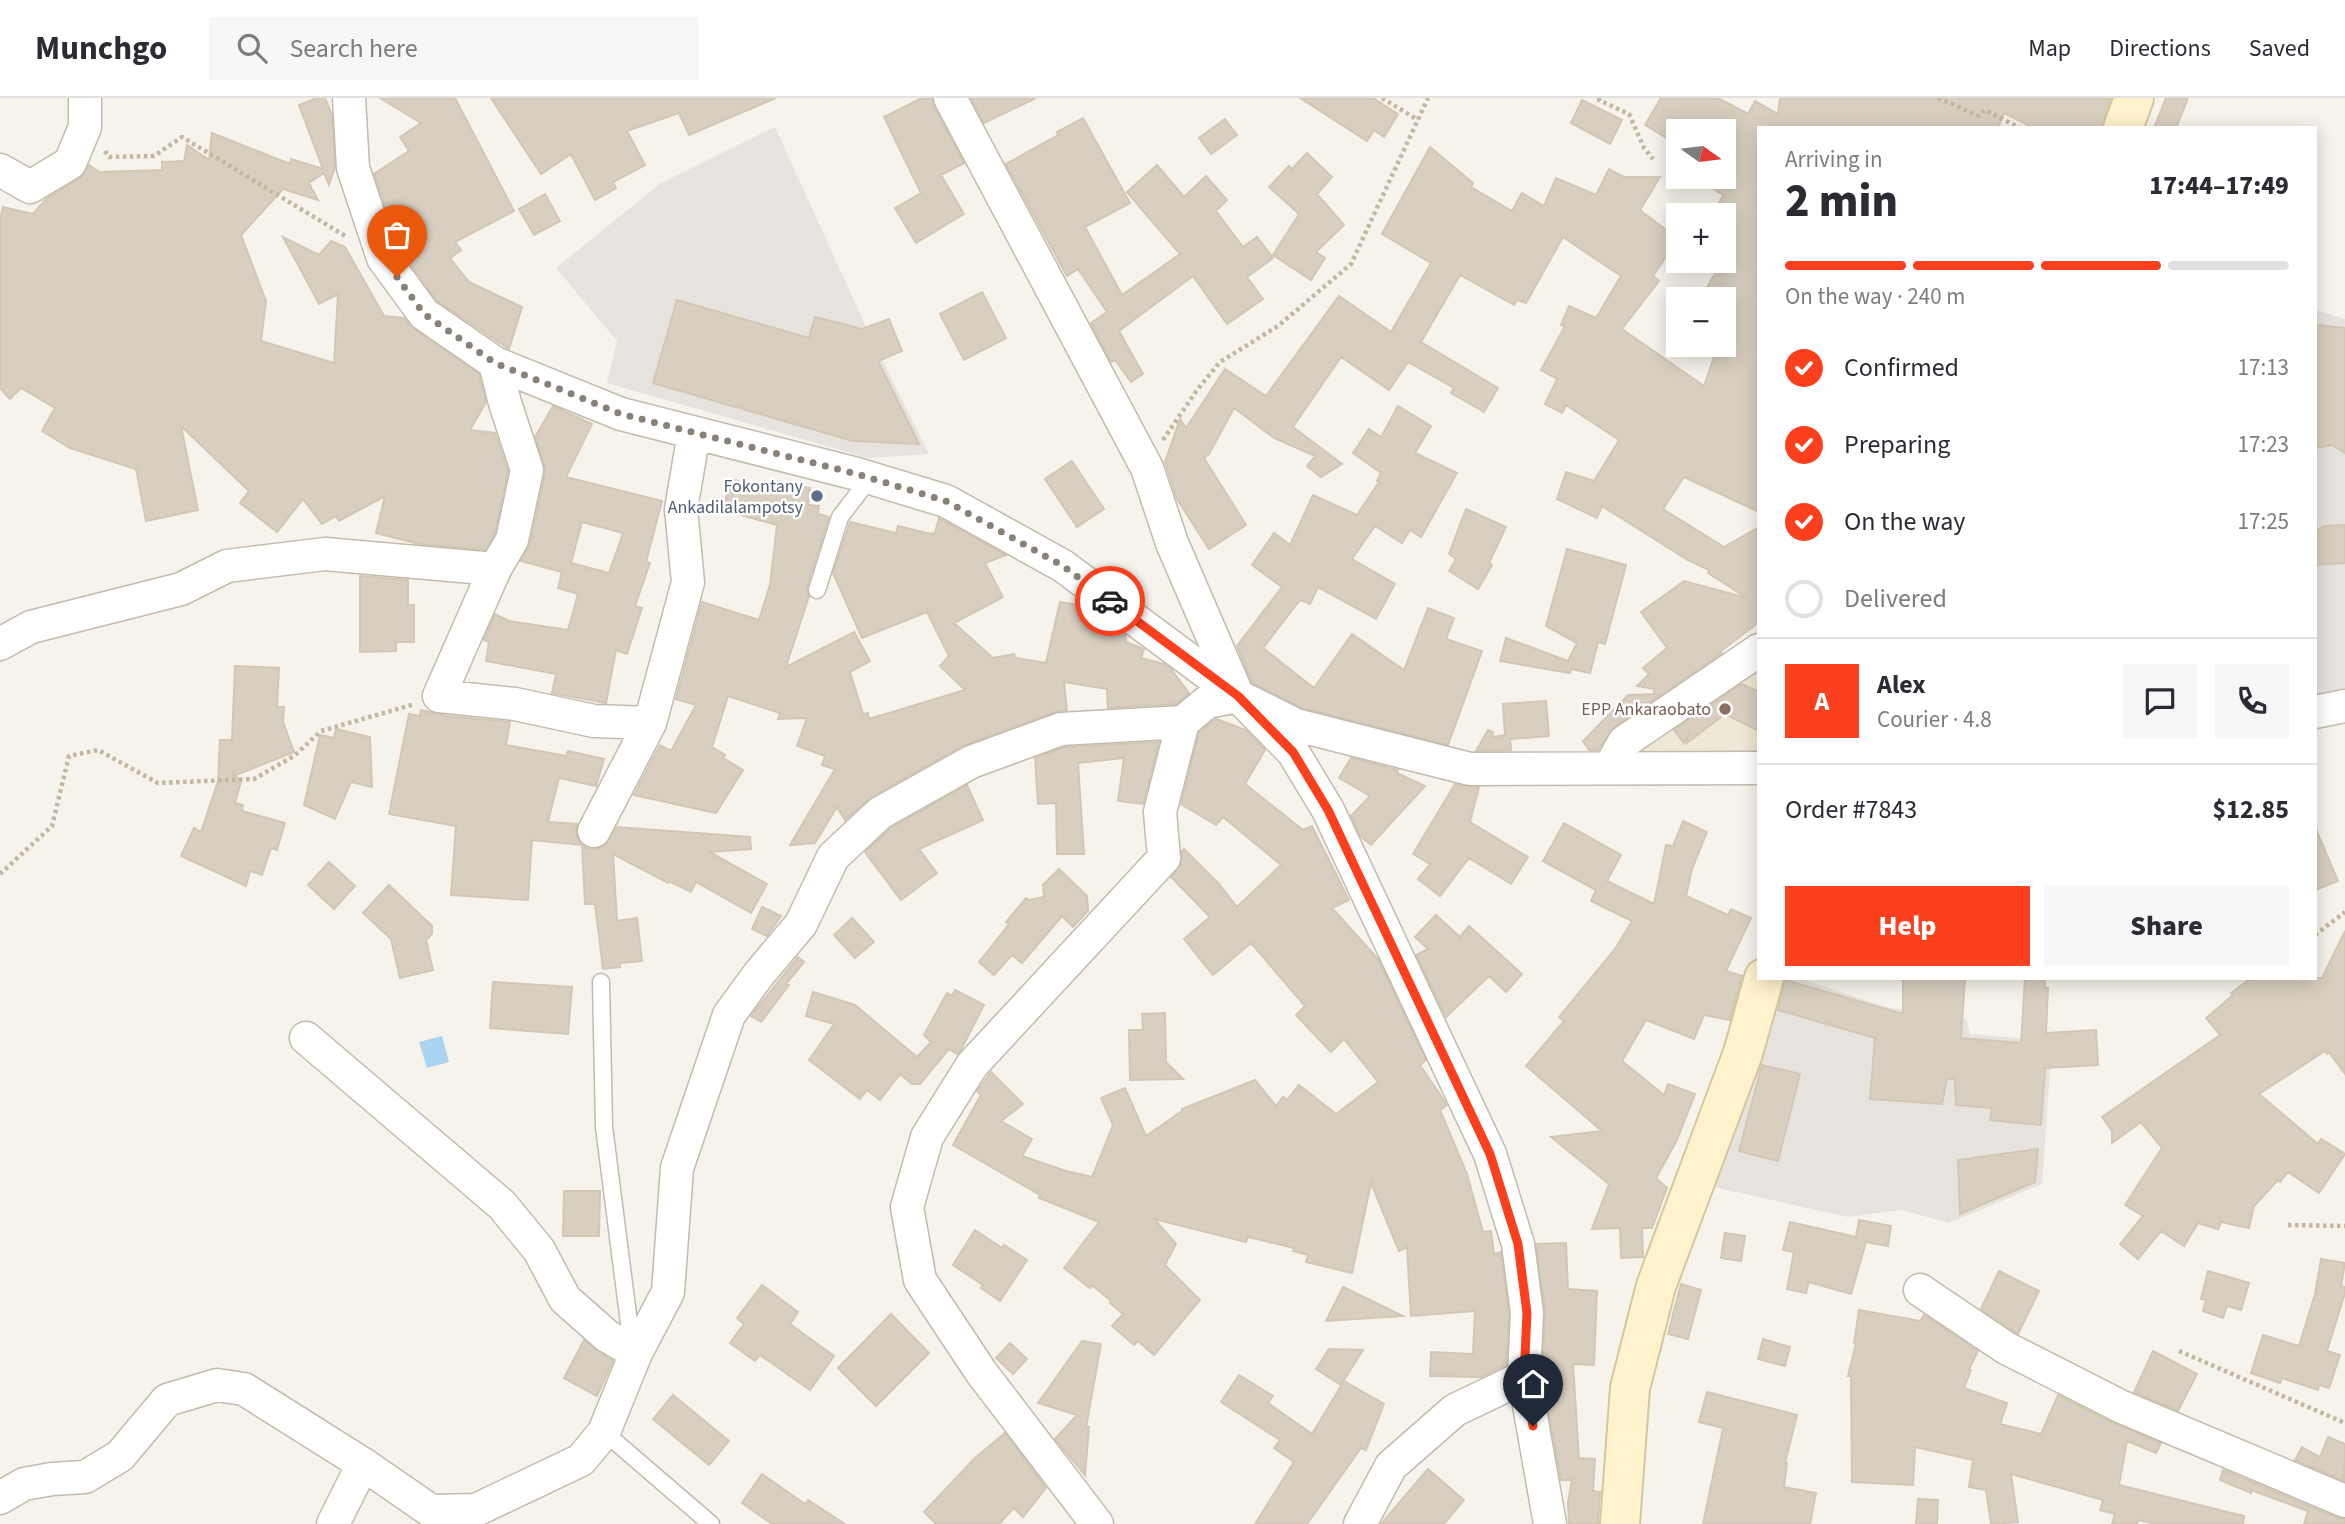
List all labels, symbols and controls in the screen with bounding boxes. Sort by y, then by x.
search box [209,17,699,80]
text: Munchgo [35,25,167,72]
icon: search [233,29,271,67]
text: Search here [289,30,418,67]
text: Map [2028,31,2071,66]
text: Directions [2109,31,2211,66]
text: Saved [2249,31,2310,66]
north arrow [1666,119,1736,189]
map controls [1666,119,1736,357]
text: Arriving in [1785,143,1883,176]
text: 17:44–17:49 [2149,167,2289,204]
text: 2 min [1785,169,1898,234]
button: + [1666,203,1736,273]
pin [367,205,427,277]
icon: bag [378,216,416,254]
text: On the way · 240 m [1785,280,1965,313]
button: − [1666,287,1736,357]
icon: check [1785,349,1823,387]
text: Confirmed [1844,349,1959,386]
text: 17:13 [2238,351,2289,384]
icon: check [1785,426,1823,464]
text: Preparing [1844,426,1950,463]
text: 17:23 [2238,428,2289,461]
place label: Fokontany Ankadilalampotsy [668,474,804,520]
marker: Fokontany Ankadilalampotsy [809,488,825,504]
icon: check [1785,503,1823,541]
text: On the way [1844,503,1965,540]
text: 17:25 [2238,505,2289,538]
courier [1075,566,1145,636]
text: Delivered [1844,580,1947,617]
icon: car [1091,582,1129,620]
button: chat [2123,664,2197,738]
button: phone [2215,664,2289,738]
text: Alex [1877,666,1926,703]
text: A [1815,683,1829,720]
place label: EPP Ankaraobato [1581,697,1711,722]
marker: EPP Ankaraobato [1717,701,1733,717]
text: Courier · 4.8 [1877,703,1992,736]
text: Order #7843 [1785,791,1917,828]
text: $12.85 [2213,791,2289,828]
button: Help [1785,886,2030,966]
button: Share [2044,886,2289,966]
pin [1503,1354,1563,1426]
icon: home [1514,1365,1552,1403]

